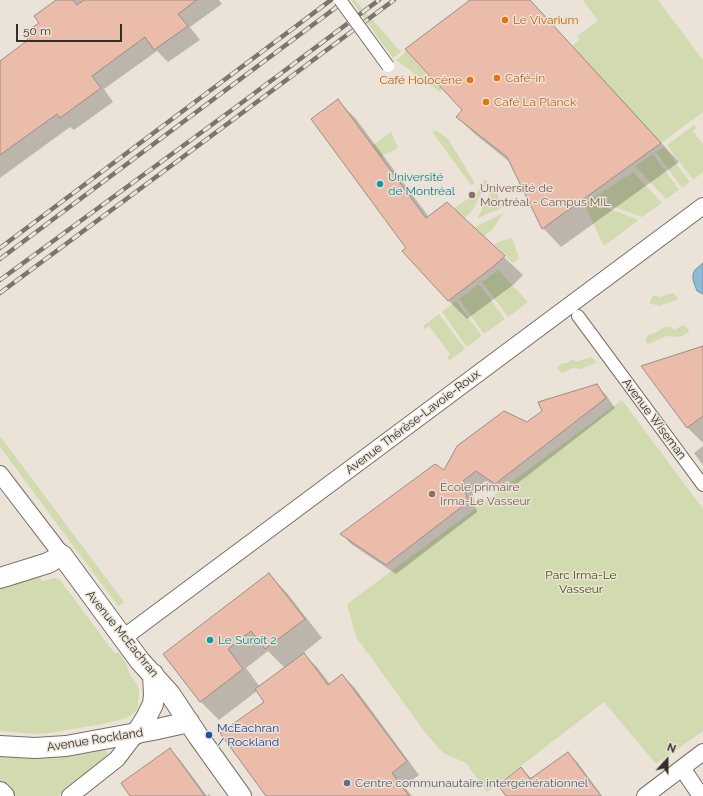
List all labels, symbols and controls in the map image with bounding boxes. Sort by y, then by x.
place label: Le Vivarium [513,13,578,27]
marker: Le Vivarium [500,15,510,25]
scale bar [18,16,124,42]
text: 50 m [23,24,51,38]
place label: Café-in [505,71,545,85]
place label: Café Holocène [379,73,462,87]
marker: Café-in [492,73,502,83]
marker: Café Holocène [465,75,475,85]
place label: Café La Planck [494,95,576,109]
marker: Café La Planck [481,97,491,107]
place label: Université de Montréal [388,170,455,198]
marker: Université de Montréal [375,179,385,189]
place label: Université de Montréal - Campus MIL [480,181,610,209]
marker: Université de Montréal - Campus MIL [467,190,477,200]
street label: Avenue Thérèse-Lavoie-Roux [343,367,483,477]
street label: Avenue Wiseman [619,376,689,462]
place label: École primaire Irma-Le Vasseur [440,480,531,508]
marker: École primaire Irma-Le Vasseur [427,489,437,499]
park label: Parc Irma-Le Vasseur [545,568,617,596]
street label: Avenue McEachran [83,588,161,680]
place label: Le Suroît 2 [218,633,276,647]
marker: Le Suroît 2 [205,635,215,645]
place label: McEachran / Rockland [217,721,279,749]
street label: Avenue Rockland [46,725,144,755]
marker: McEachran / Rockland [204,730,214,740]
north arrow [647,740,687,780]
text: N [665,741,678,756]
place label: Centre communautaire intergénérationnel [355,776,588,790]
marker: Centre communautaire intergénérationnel [342,778,352,788]

